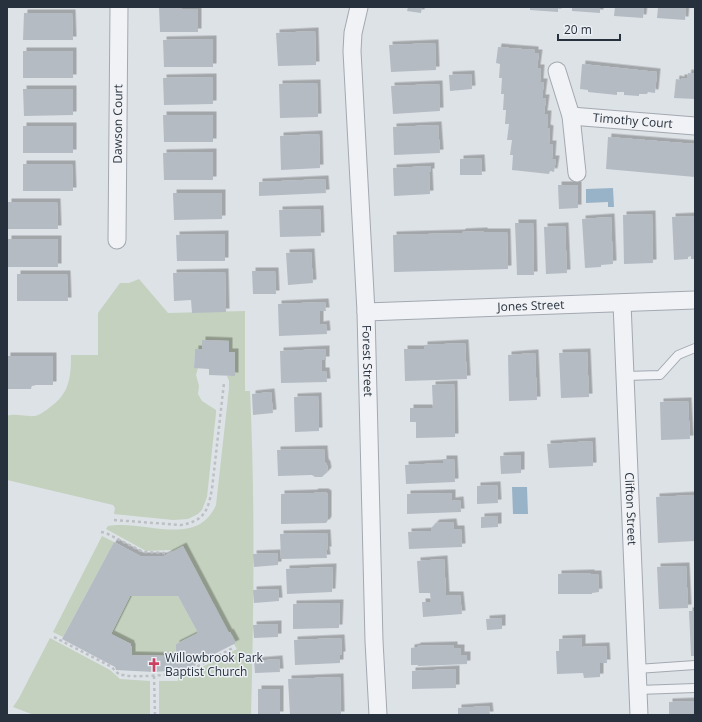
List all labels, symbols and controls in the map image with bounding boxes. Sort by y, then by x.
scale bar [558,16,620,42]
text: 20 m [564,21,592,38]
street label: Dawson Court [109,84,126,164]
street label: Timothy Court [592,109,673,132]
street label: Jones Street [496,296,565,315]
street label: Forest Street [358,325,377,397]
street label: Clifton Street [621,472,641,546]
place label: Willowbrook Park Baptist Church [165,649,264,680]
church icon: Willowbrook Park Baptist Church [146,657,162,673]

